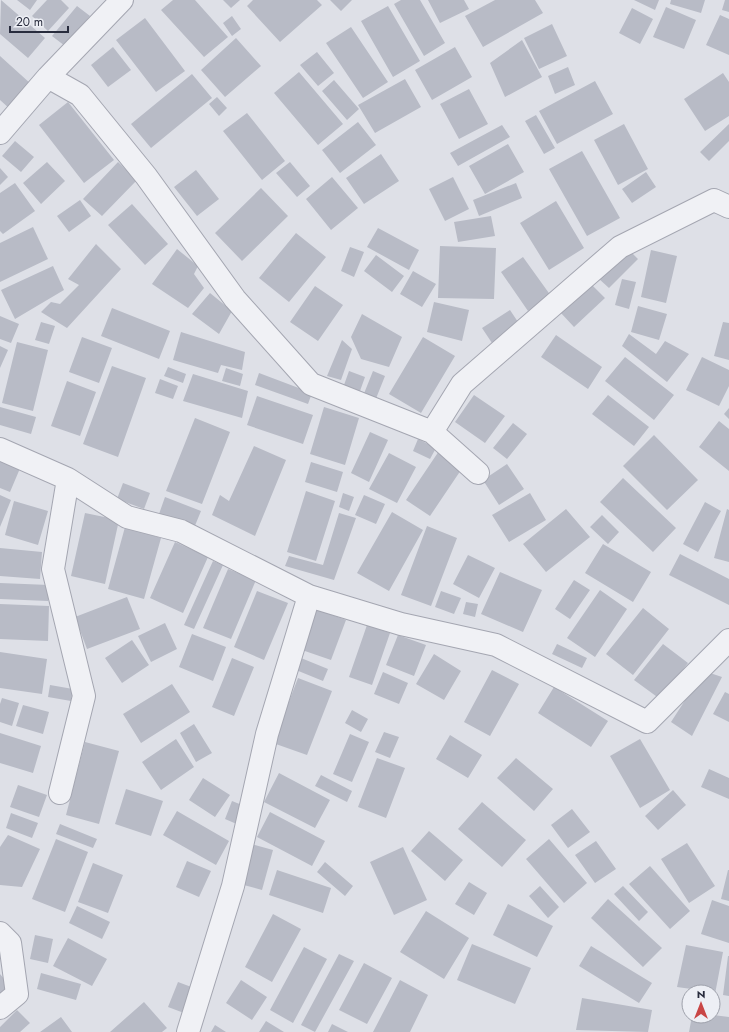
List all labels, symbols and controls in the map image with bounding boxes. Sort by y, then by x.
scale bar [10,8,68,34]
text: 20 m [16,13,43,31]
north arrow [681,984,721,1024]
text: N [697,986,705,1002]

